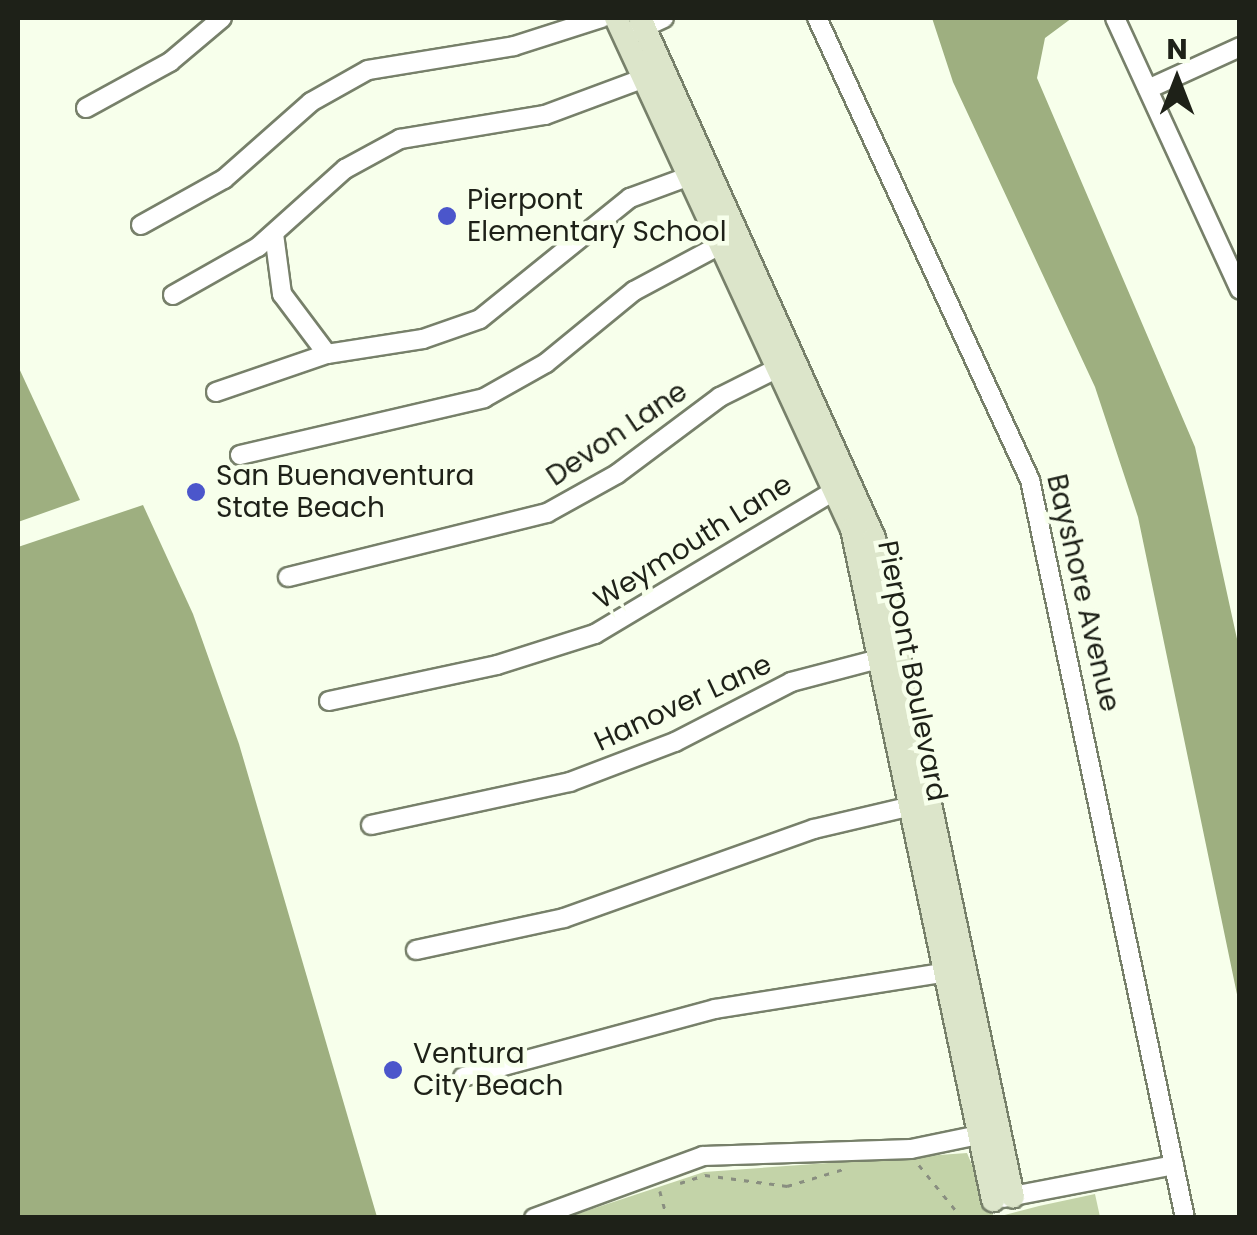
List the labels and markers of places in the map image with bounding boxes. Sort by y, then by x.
place label: Pierpont Elementary School [467,183,727,249]
marker: Pierpont Elementary School [436,205,458,227]
place label: San Buenaventura State Beach [216,459,475,525]
marker: San Buenaventura State Beach [185,481,207,503]
place label: Ventura City Beach [413,1037,563,1103]
marker: Ventura City Beach [382,1059,404,1081]

